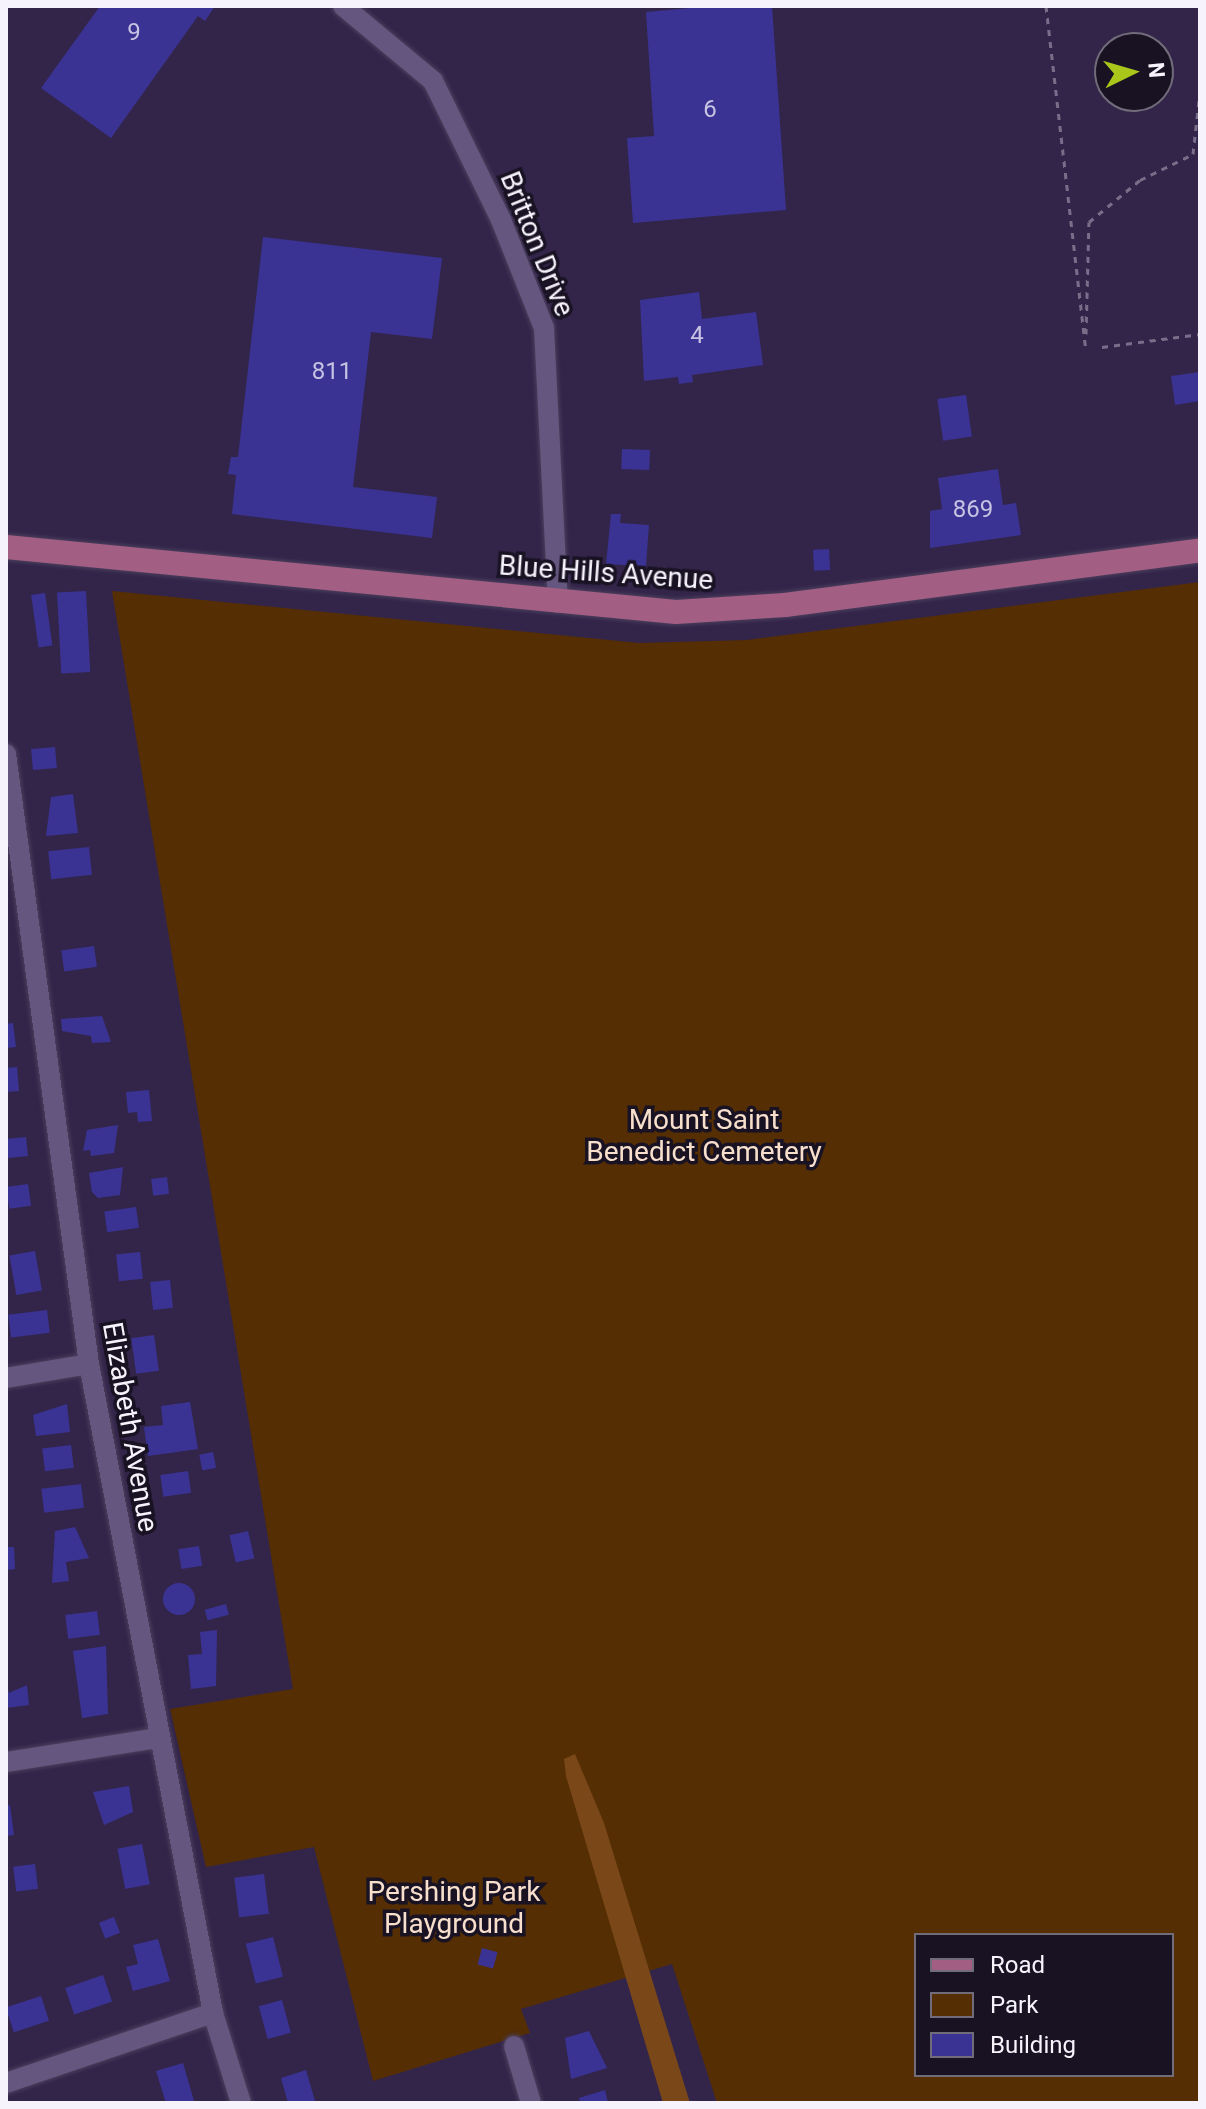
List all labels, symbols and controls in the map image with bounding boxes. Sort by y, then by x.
house number: 9 [127,19,141,47]
north arrow [1094,32,1174,112]
text: N [1143,61,1170,79]
house number: 6 [703,96,717,124]
street label: Britton Drive [493,167,581,321]
house number: 4 [690,322,704,350]
house number: 811 [312,358,352,386]
house number: 869 [953,496,993,524]
street label: Blue Hills Avenue [498,549,714,597]
park label: Mount Saint Benedict Cemetery [586,1103,822,1169]
street label: Elizabeth Avenue [95,1320,165,1534]
park label: Pershing Park Playground [367,1875,541,1941]
legend [914,1933,1174,2077]
text: Road [990,1951,1045,1979]
text: Park [990,1991,1038,2019]
text: Building [990,2031,1076,2059]

